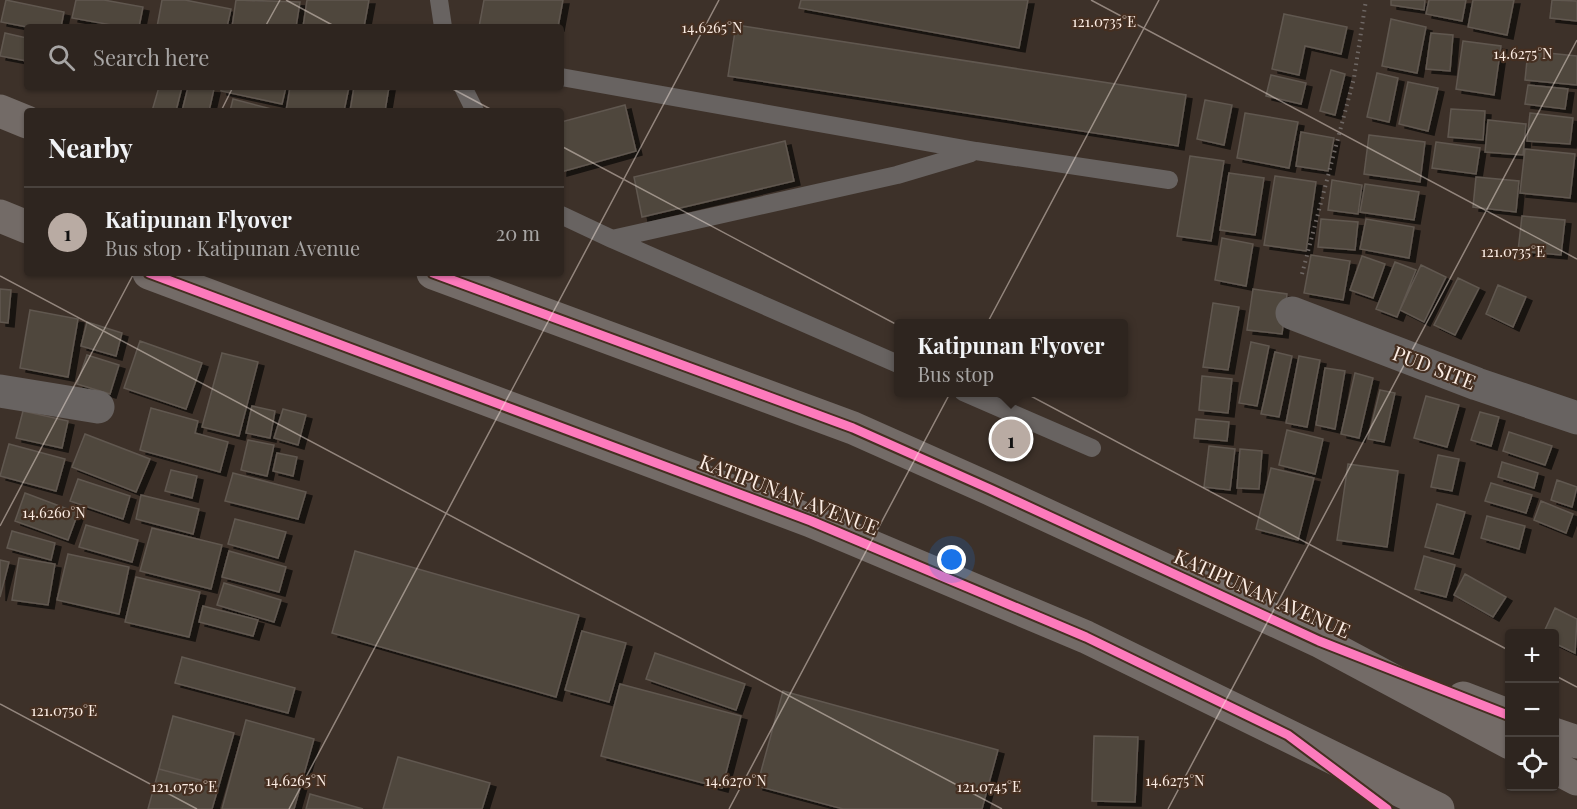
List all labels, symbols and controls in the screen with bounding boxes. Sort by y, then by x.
text: 121.0735°E [1072,11,1136,31]
text: 14.6265°N [681,17,743,37]
search box [24,24,564,90]
icon: search [45,41,78,74]
text: Search here [93,42,209,72]
text: 14.6275°N [1493,43,1553,63]
text: Nearby [48,130,133,165]
text: Katipunan Flyover [105,204,292,234]
text: 1 [64,219,71,246]
text: 20 m [496,219,540,246]
text: Bus stop · Katipunan Avenue [105,234,360,261]
text: 121.0735°E [1481,241,1545,261]
popup [894,319,1128,397]
text: Katipunan Flyover [918,330,1104,360]
street label: PUD SITE [1389,338,1480,395]
text: Bus stop [918,360,994,387]
pin: 1 [992,416,1030,462]
street label: KATIPUNAN AVENUE [696,447,883,540]
text: 14.6260°N [22,502,86,522]
street label: KATIPUNAN AVENUE [1170,542,1355,644]
your location [937,545,966,574]
map controls [1505,629,1559,791]
button: + [1505,629,1559,683]
button: − [1505,683,1559,737]
text: 121.0750°E [31,700,97,720]
button: locate [1505,737,1559,791]
text: 14.6265°N [265,770,327,790]
text: 14.6270°N [705,770,767,790]
text: 14.6275°N [1145,770,1205,790]
text: 121.0750°E [151,776,217,796]
text: 121.0745°E [957,776,1021,796]

